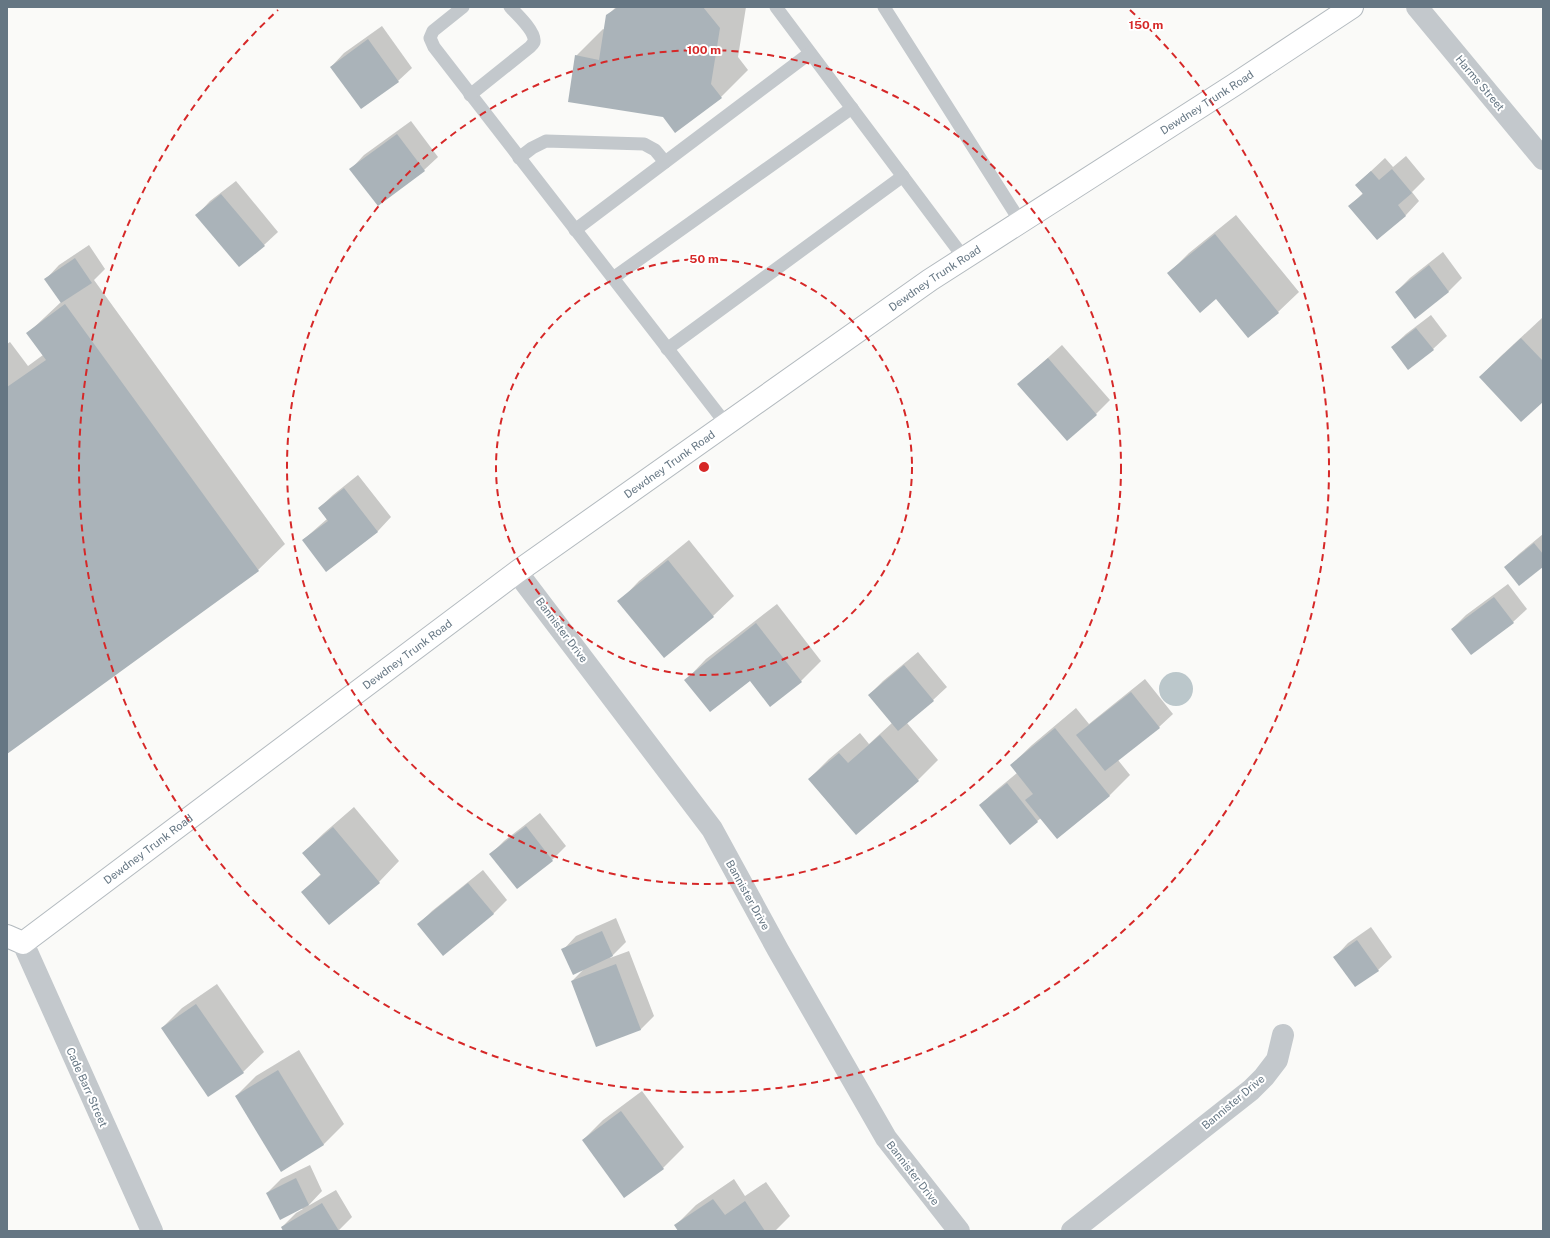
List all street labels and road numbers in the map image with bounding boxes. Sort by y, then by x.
street label: Harms Street [1453,53,1507,113]
street label: Dewdney Trunk Road [1158,68,1256,137]
street label: Dewdney Trunk Road [886,243,983,313]
street label: Dewdney Trunk Road [622,428,717,500]
street label: Bannister Drive [534,595,590,665]
street label: Dewdney Trunk Road [360,617,454,692]
street label: Dewdney Trunk Road [101,812,195,886]
street label: Bannister Drive [724,858,772,932]
street label: Cade Barr Street [64,1045,110,1129]
street label: Bannister Drive [1199,1072,1267,1132]
street label: Bannister Drive [884,1139,942,1207]

